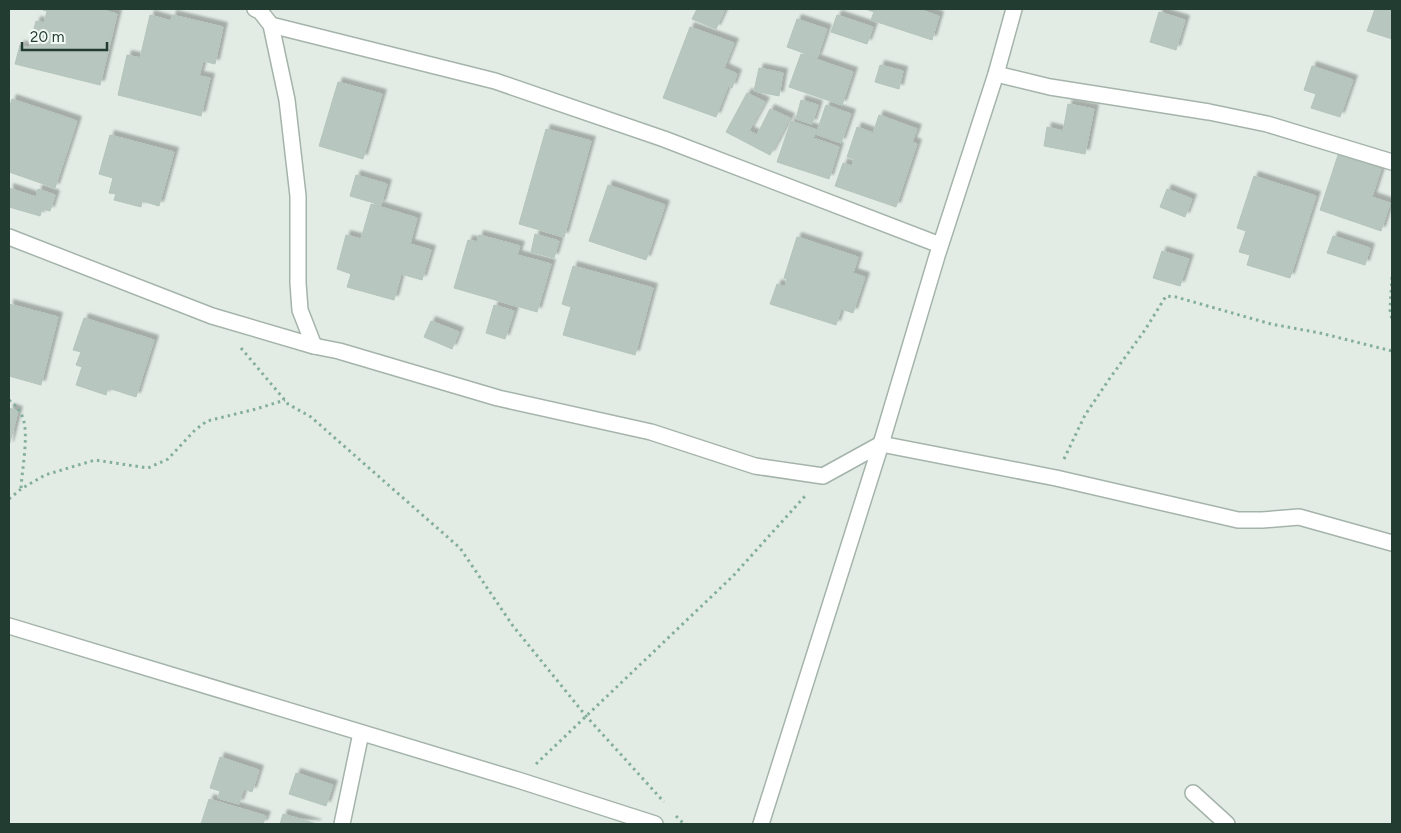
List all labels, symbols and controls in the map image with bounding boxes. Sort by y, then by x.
scale bar [22,20,108,52]
text: 20 m [30,28,64,46]

